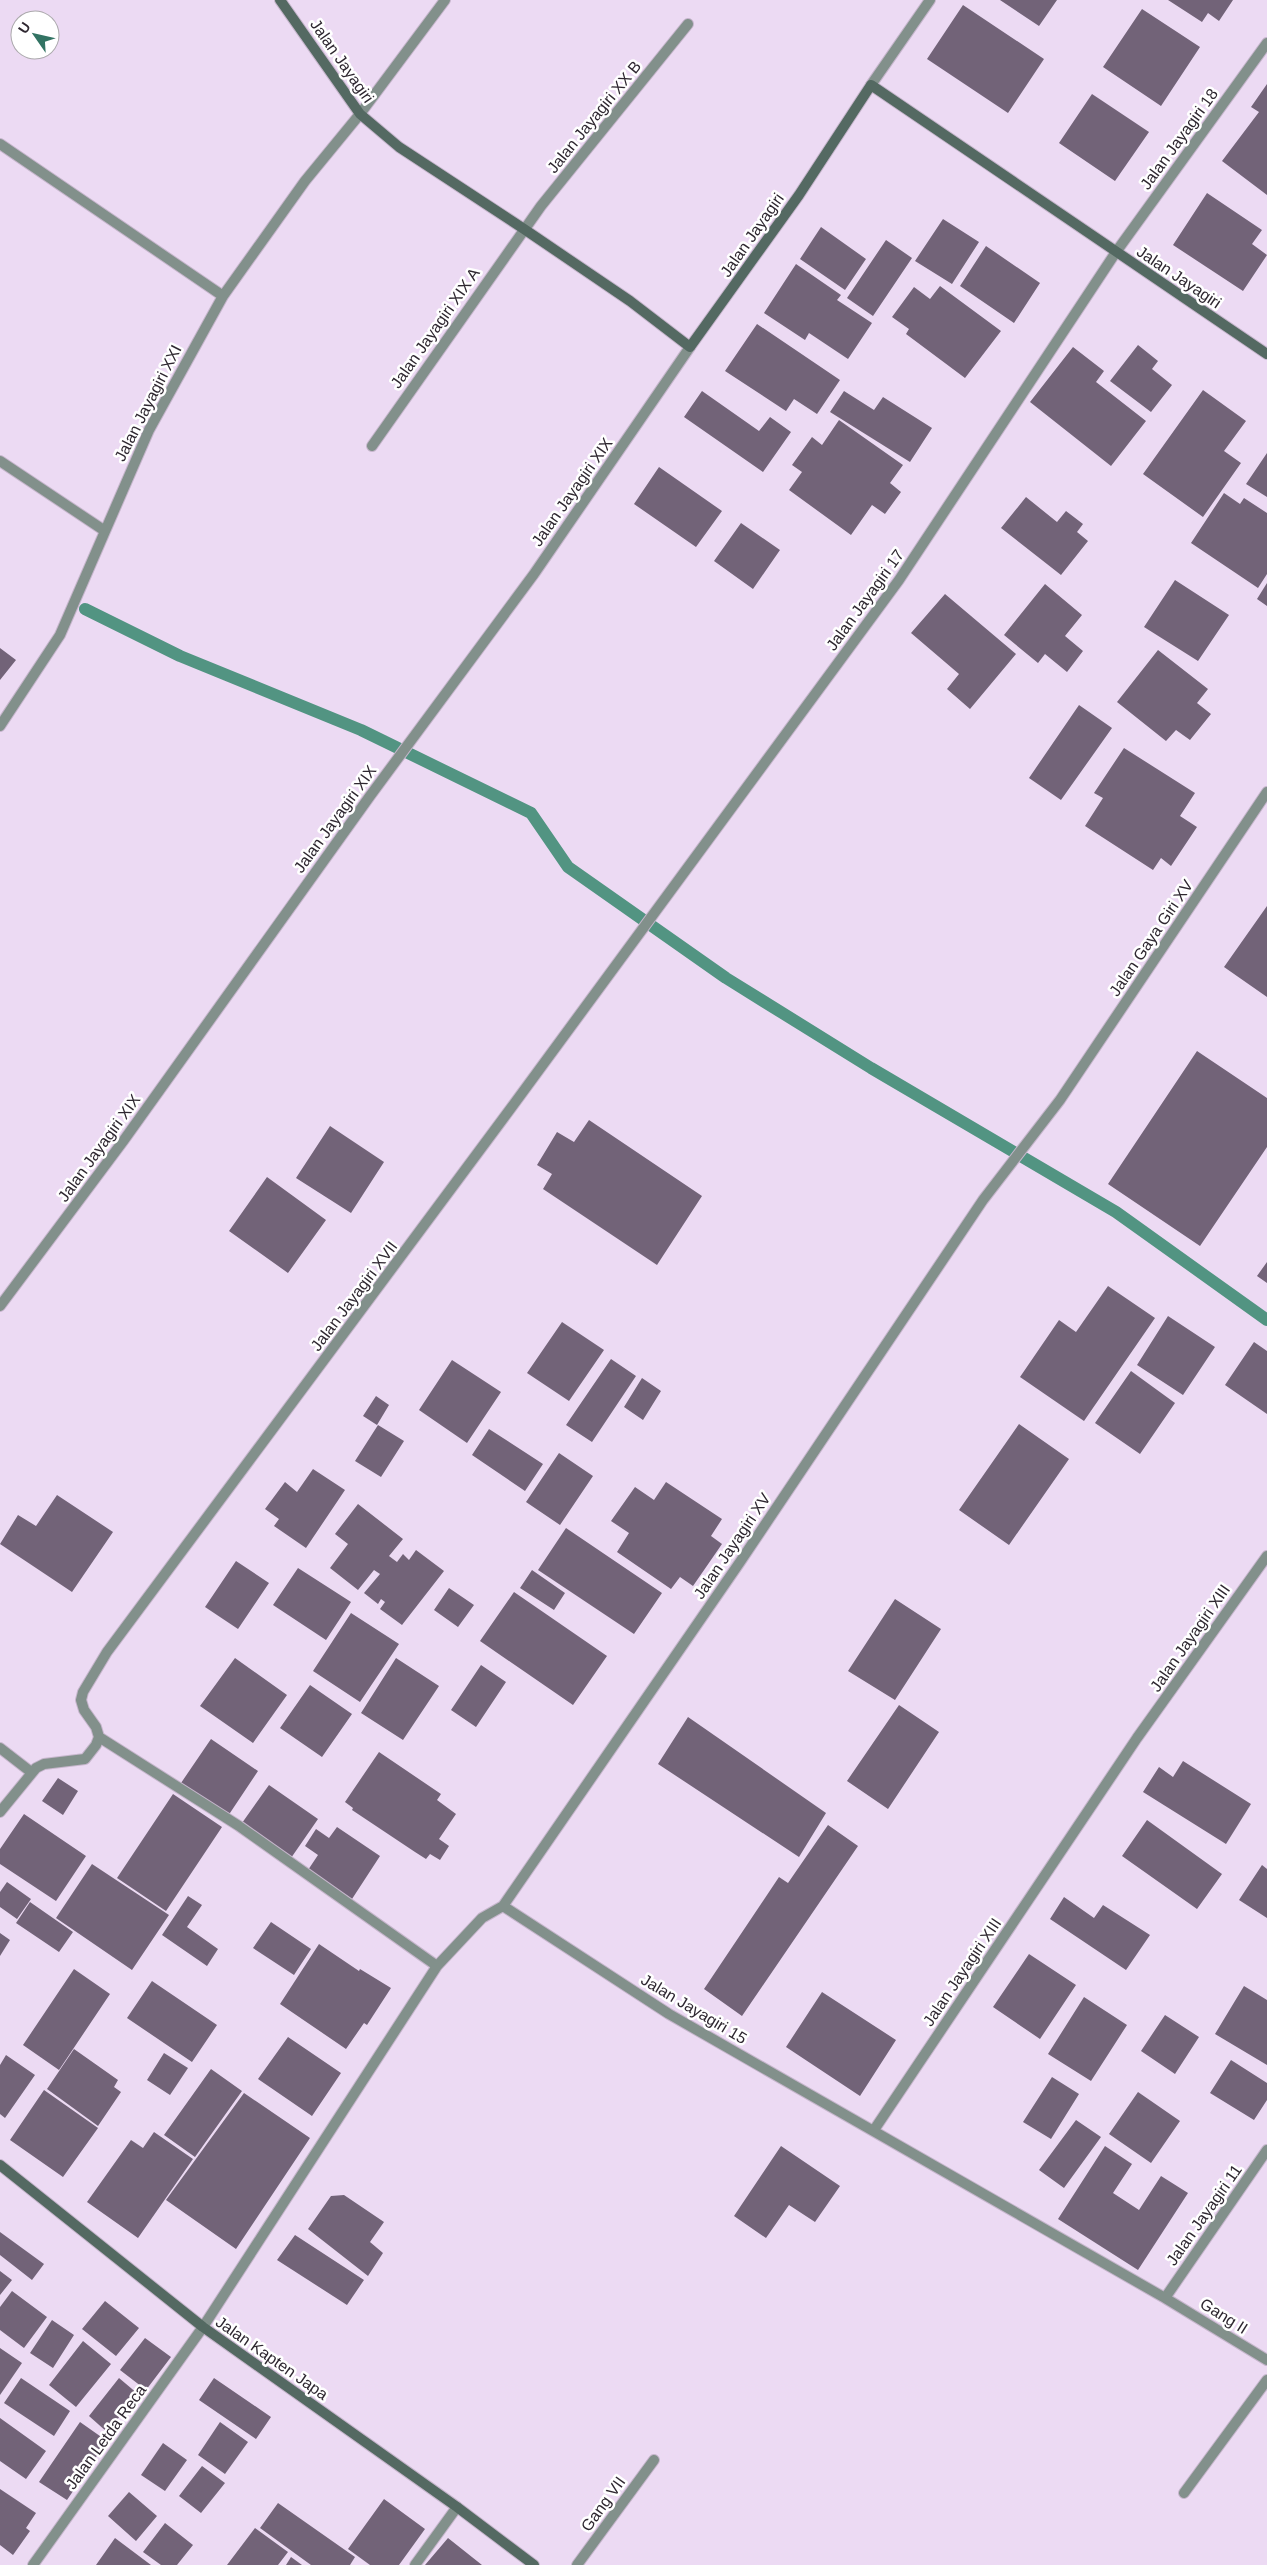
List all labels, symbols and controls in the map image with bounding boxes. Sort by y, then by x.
north arrow [10,10,60,60]
street label: Jalan Jayagiri [307,16,377,106]
text: U [15,19,34,36]
street label: Jalan Jayagiri XX B [544,58,644,176]
street label: Jalan Jayagiri 18 [1137,85,1221,193]
street label: Jalan Jayagiri [717,190,787,280]
street label: Jalan Jayagiri [1134,243,1224,311]
street label: Jalan Jayagiri XIX A [387,265,483,391]
street label: Jalan Jayagiri XXI [111,342,185,464]
street label: Jalan Jayagiri XIX [528,434,616,549]
street label: Jalan Jayagiri 17 [823,546,907,654]
street label: Jalan Jayagiri XIX [290,762,380,876]
street label: Jalan Gaya Giri XV [1106,877,1196,999]
street label: Jalan Jayagiri XIX [54,1091,144,1205]
street label: Jalan Jayagiri XVII [307,1238,401,1354]
street label: Jalan Jayagiri XV [690,1490,774,1602]
street label: Jalan Jayagiri XIII [1147,1581,1233,1695]
street label: Jalan Jayagiri XIII [920,1915,1004,2029]
street label: Jalan Jayagiri 15 [638,1971,750,2047]
street label: Jalan Jayagiri 11 [1163,2161,1245,2269]
street label: Gang II [1197,2295,1251,2337]
street label: Jalan Kapten Japa [213,2313,331,2403]
street label: Jalan Letda Reca [63,2382,150,2492]
street label: Gang VII [578,2473,628,2535]

